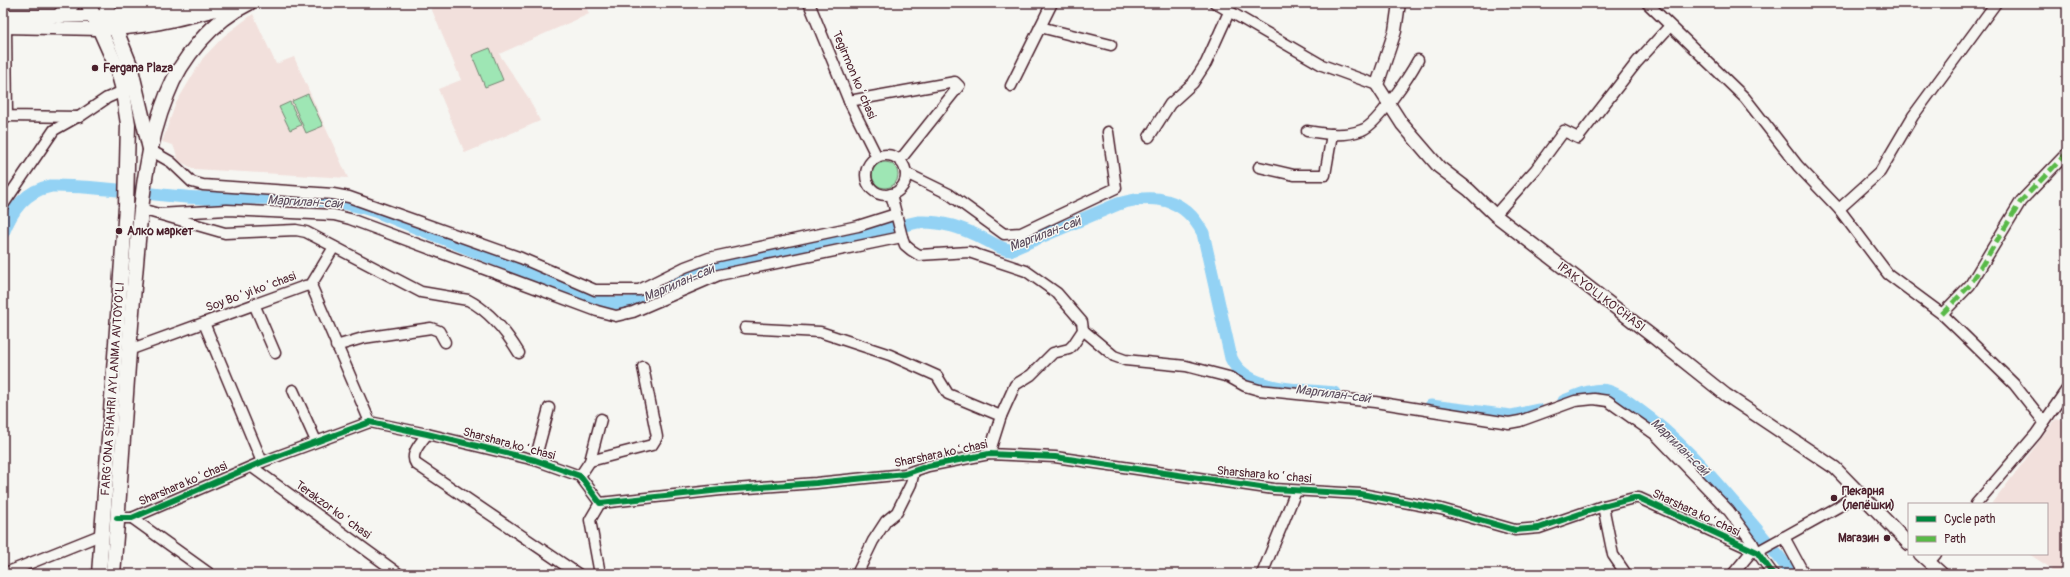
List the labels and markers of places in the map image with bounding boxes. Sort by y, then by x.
place label: Fergana Plaza [103,61,174,76]
marker: Fergana Plaza [90,63,100,73]
place label: Алко маркет [127,224,195,239]
marker: Алко маркет [114,226,124,236]
place label: Пекарня (лепёшки) [1842,484,1895,513]
marker: Пекарня (лепёшки) [1829,493,1839,503]
place label: Магазин [1838,531,1879,546]
marker: Магазин [1882,533,1892,543]

